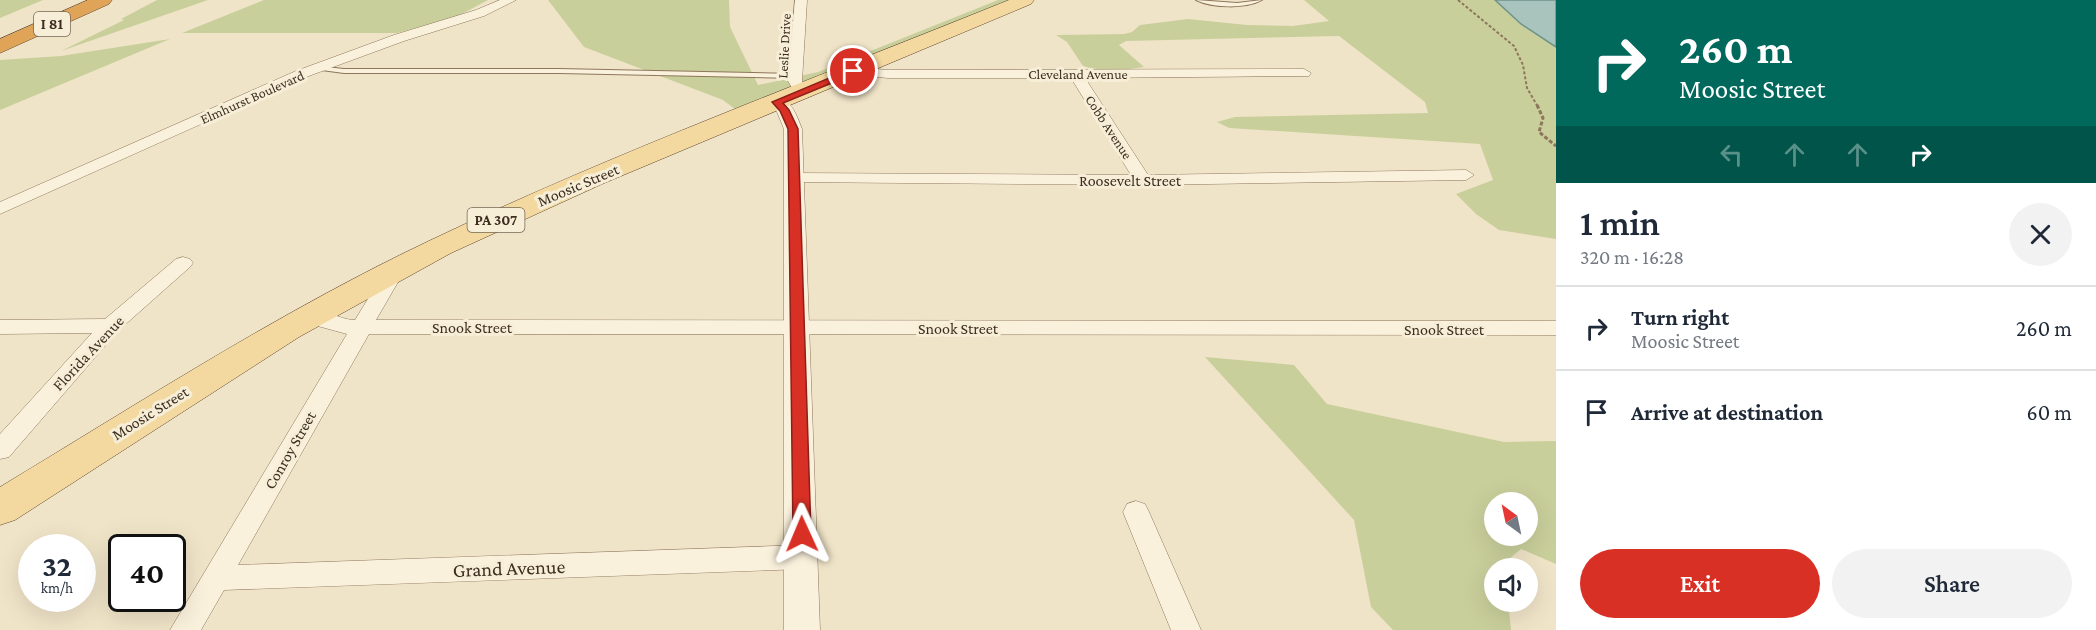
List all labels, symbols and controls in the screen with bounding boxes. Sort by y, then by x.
road number: I 81 [34,12,70,36]
street label: Leslie Drive [774,13,794,79]
icon: right [1580,24,1658,102]
text: 260 m [1679,25,1793,72]
pin [827,45,878,96]
icon: arrive [836,54,869,87]
street label: Cleveland Avenue [1028,66,1128,82]
street label: Elmhurst Boulevard [198,67,307,127]
text: Moosic Street [1679,74,1825,104]
street label: Cobb Avenue [1082,92,1136,162]
icon: left [1715,138,1748,171]
icon: ahead [1778,138,1811,171]
icon: ahead [1841,138,1874,171]
icon: right [1904,138,1937,171]
street label: Moosic Street [535,160,622,210]
street label: Roosevelt Street [1079,172,1182,189]
text: 1 min [1580,203,1660,243]
button: close [2009,203,2072,266]
road number: PA 307 [468,208,524,232]
text: 320 m · 16:28 [1580,246,1684,268]
text: Turn right [1631,305,1729,330]
street label: Florida Avenue [49,312,127,394]
icon: right [1580,312,1613,345]
text: 260 m [2016,316,2072,341]
street label: Snook Street [432,319,513,336]
street label: Snook Street [918,320,999,337]
street label: Snook Street [1404,321,1485,338]
text: Moosic Street [1631,330,1739,352]
street label: Moosic Street [109,382,192,443]
icon: arrive [1580,396,1613,429]
text: Arrive at destination [1631,400,1823,425]
text: 60 m [2027,400,2072,425]
street label: Conroy Street [261,407,320,492]
north arrow [1484,492,1538,546]
map controls [1484,492,1538,612]
position arrow [770,502,834,566]
speed limit sign: 40 [108,534,186,612]
text: 32 [42,549,72,582]
button: Exit [1580,549,1820,618]
button: Share [1832,549,2072,618]
street label: Grand Avenue [452,555,566,581]
button: sound [1484,558,1538,612]
text: km/h [41,580,73,596]

